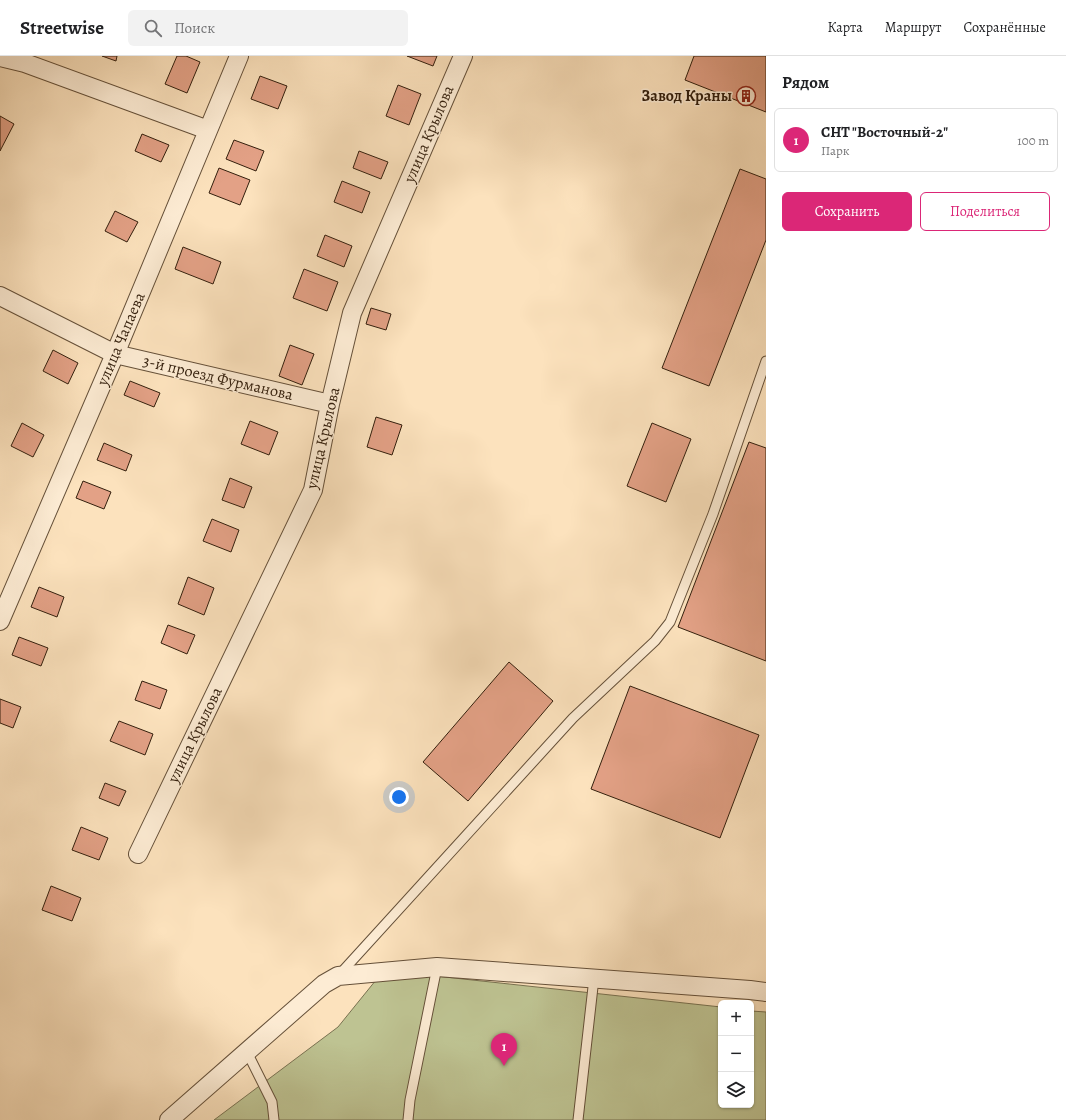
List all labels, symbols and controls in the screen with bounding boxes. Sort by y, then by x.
search box [128,10,408,46]
text: Streetwise [20,15,104,41]
icon: search [142,17,164,39]
text: Поиск [174,18,215,38]
text: Карта [828,18,863,37]
text: Маршрут [885,18,941,37]
text: Сохранённые [963,18,1046,37]
text: Рядом [782,71,829,94]
street label: улица Крылова [398,81,460,187]
place label: Завод Краны [642,85,732,107]
building icon: Завод Краны [735,85,757,107]
text: СНТ "Восточный-2" [821,122,948,142]
text: 1 [794,132,798,149]
text: 100 m [1017,132,1049,149]
text: Парк [821,142,850,159]
button: Сохранить [782,192,912,231]
button: Поделиться [920,192,1050,231]
street label: улица Чапаева [91,288,151,390]
street label: 3-й проезд Фурманова [141,350,296,406]
street label: улица Крылова [300,384,346,492]
street label: улица Крылова [162,683,228,787]
your location [389,787,409,807]
map controls [718,1000,754,1108]
button: + [718,1000,754,1036]
pin: 1 [491,1033,517,1066]
button: − [718,1036,754,1072]
button: layers [718,1072,754,1108]

